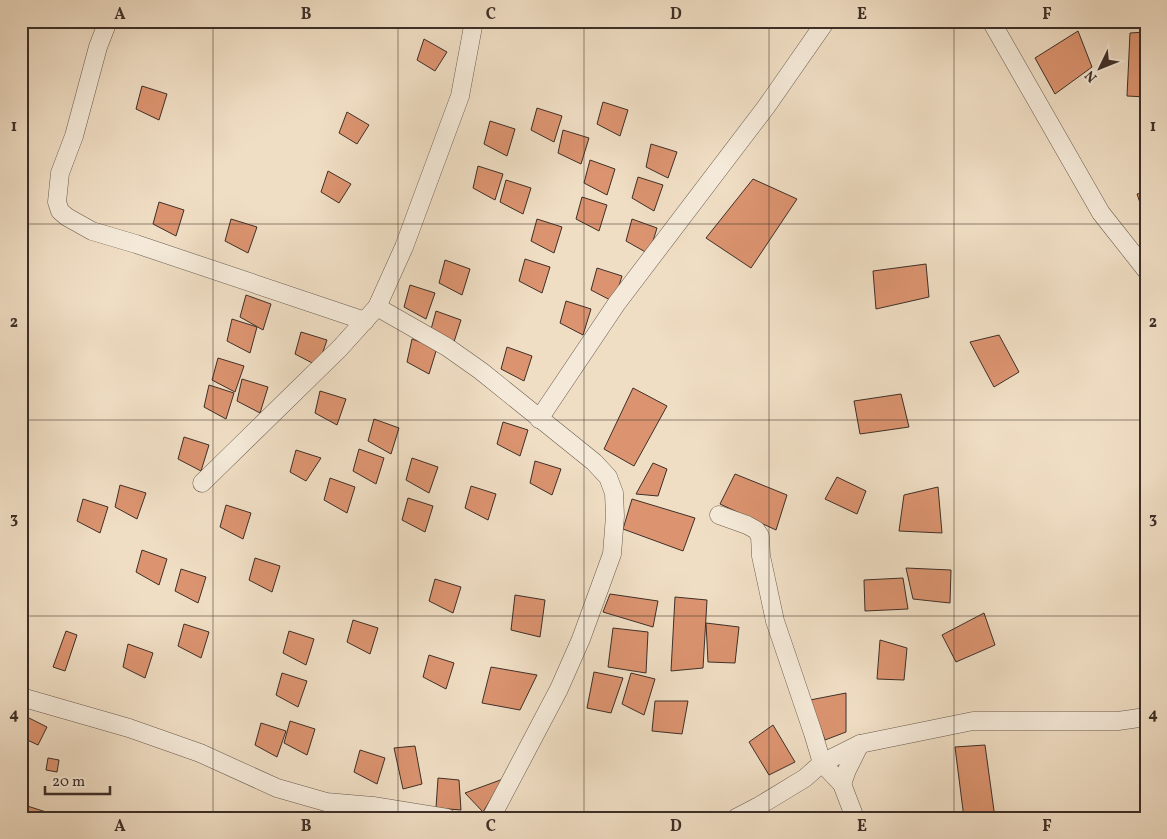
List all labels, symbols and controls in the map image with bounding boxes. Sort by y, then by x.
text: A [114,4,126,26]
text: B [301,4,312,26]
text: C [486,4,496,26]
text: D [670,4,682,26]
text: E [857,4,867,26]
text: F [1042,4,1052,26]
north arrow [1074,42,1124,92]
text: N [1081,66,1102,86]
text: 1 [11,116,17,138]
text: 1 [1150,116,1156,138]
text: 2 [10,312,18,334]
text: 2 [1149,312,1157,334]
text: 3 [10,508,18,530]
text: 3 [1149,508,1157,530]
text: 4 [9,704,19,726]
text: 4 [1148,704,1158,726]
scale bar [45,764,110,796]
text: 20 m [52,772,85,793]
text: A [114,816,126,838]
text: B [301,816,312,838]
text: C [486,816,496,838]
text: D [670,816,682,838]
text: E [857,816,867,838]
text: F [1042,816,1052,838]

